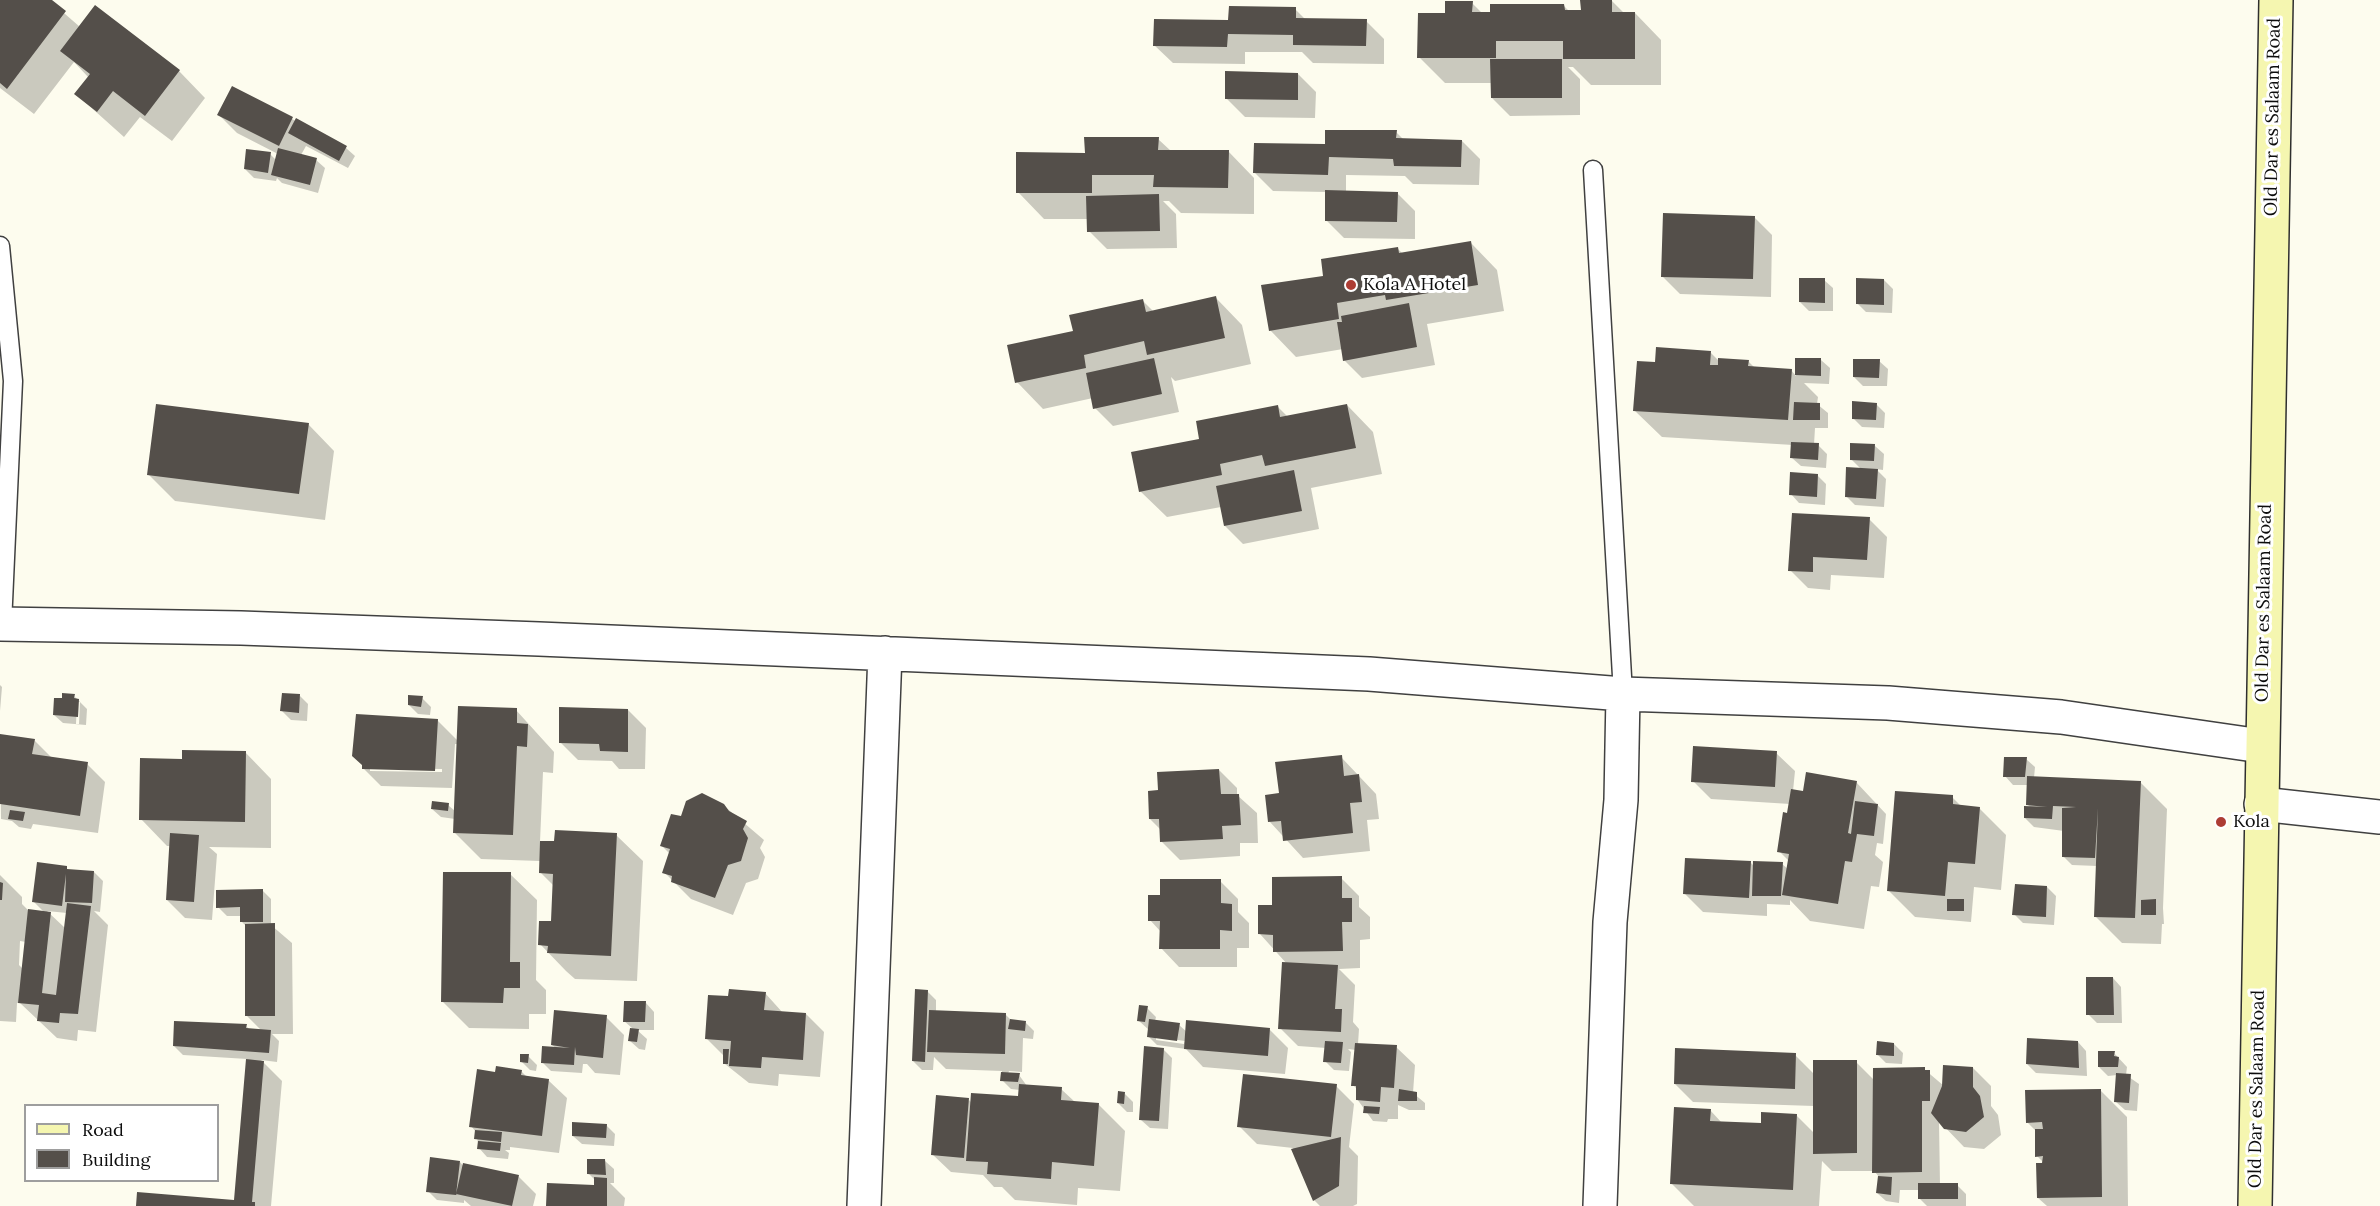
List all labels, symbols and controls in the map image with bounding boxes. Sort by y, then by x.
street label: Old Dar es Salaam Road [2260,18,2286,216]
place label: Kola A Hotel [1363,274,1466,296]
marker: Kola A Hotel [1344,278,1358,292]
street label: Old Dar es Salaam Road [2251,504,2277,702]
place label: Kola [2233,811,2270,833]
marker: Kola [2214,815,2228,829]
street label: Old Dar es Salaam Road [2244,990,2270,1188]
legend [24,1104,219,1182]
text: Road [82,1118,124,1141]
text: Building [82,1148,150,1171]

